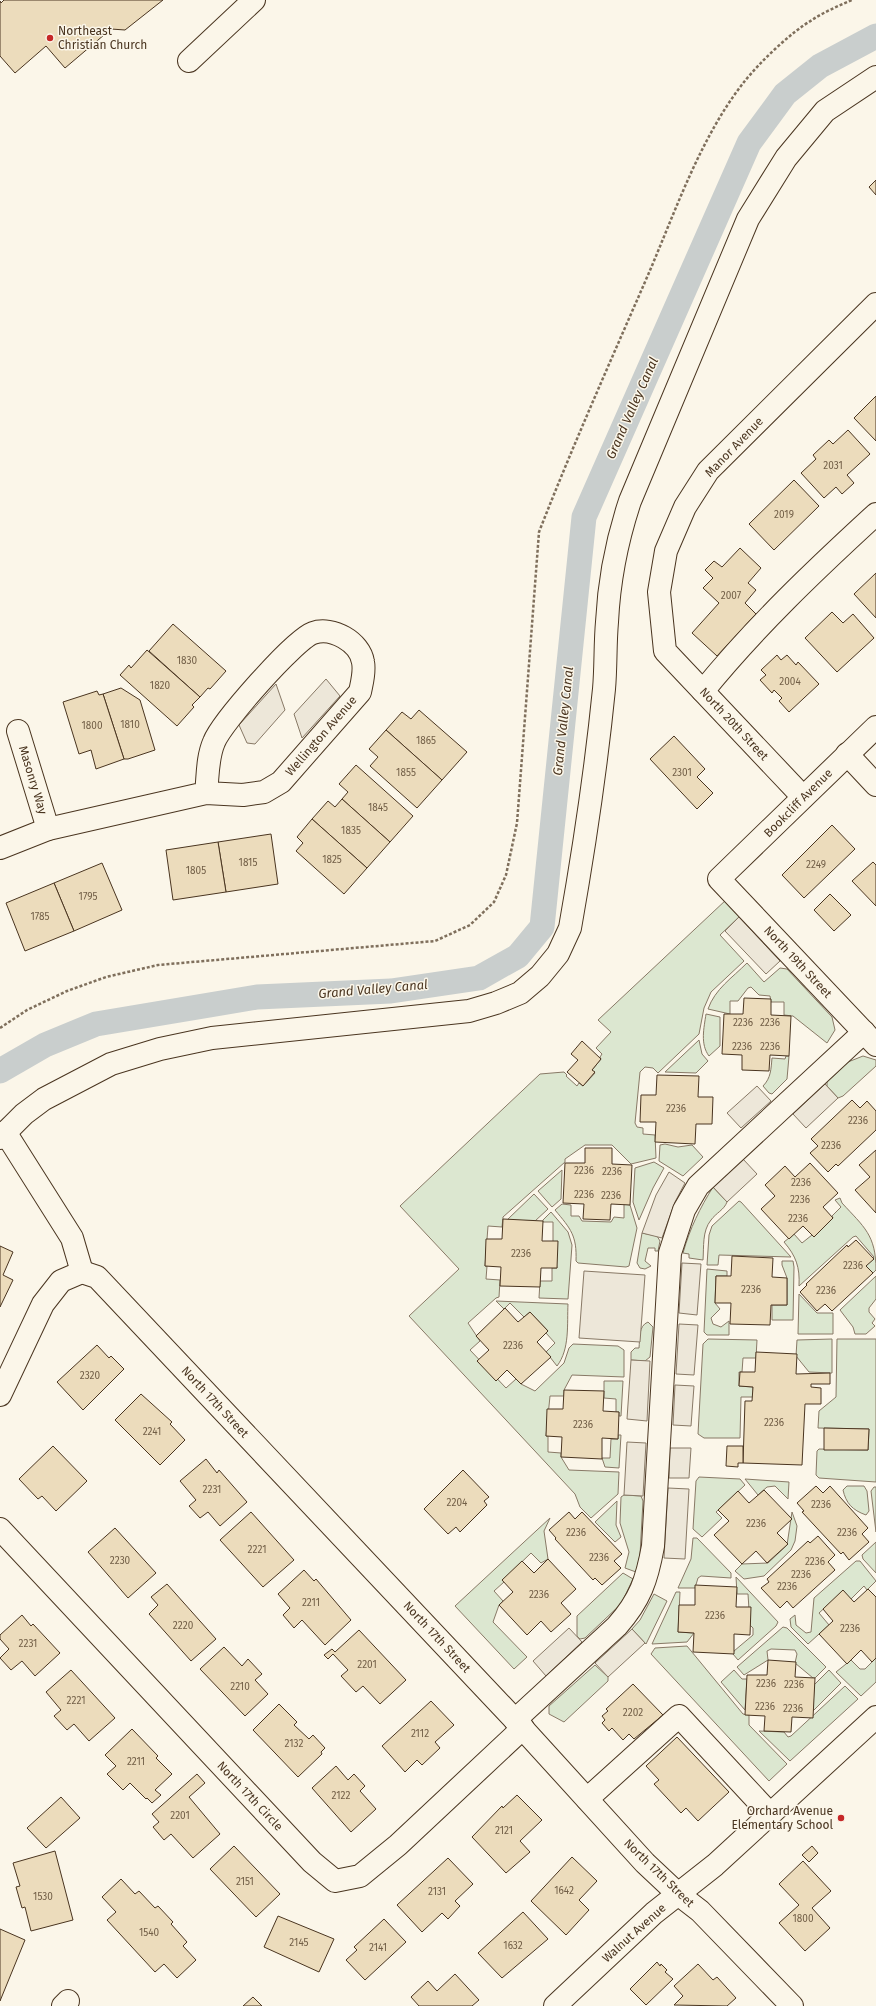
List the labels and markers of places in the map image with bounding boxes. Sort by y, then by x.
place label: Northeast Christian Church [58,24,147,52]
marker: Northeast Christian Church [45,33,55,43]
place label: Orchard Avenue Elementary School [731,1804,833,1832]
marker: Orchard Avenue Elementary School [836,1813,846,1823]

